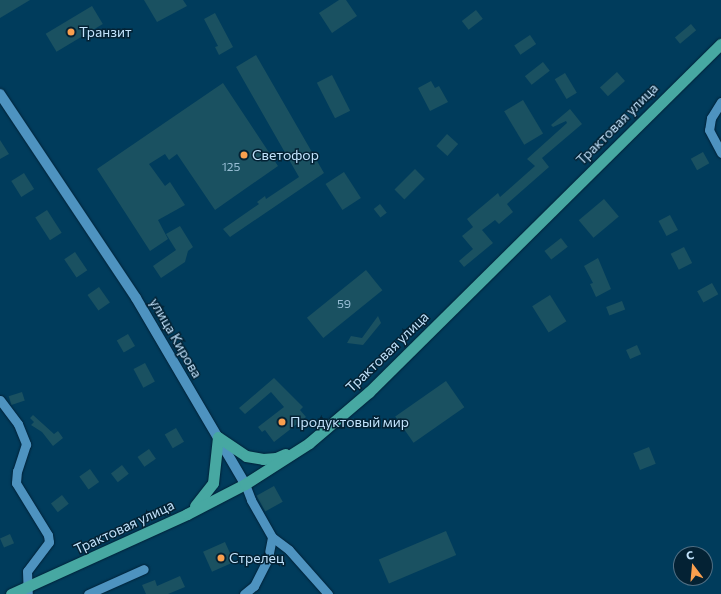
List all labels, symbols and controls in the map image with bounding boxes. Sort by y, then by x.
place label: Транзит [79,24,132,40]
marker: Транзит [66,27,76,37]
street label: Трактовая улица [573,80,661,168]
place label: Светофор [252,147,319,163]
marker: Светофор [239,150,249,160]
house number: 125 [222,160,240,174]
street label: улица Кирова [146,295,206,381]
house number: 59 [337,297,351,311]
street label: Трактовая улица [342,308,432,396]
place label: Продуктовый мир [290,414,409,430]
marker: Продуктовый мир [277,417,287,427]
street label: Трактовая улица [71,496,177,558]
north arrow [673,546,713,586]
text: С [684,548,695,562]
place label: Стрелец [229,550,284,566]
marker: Стрелец [216,553,226,563]

